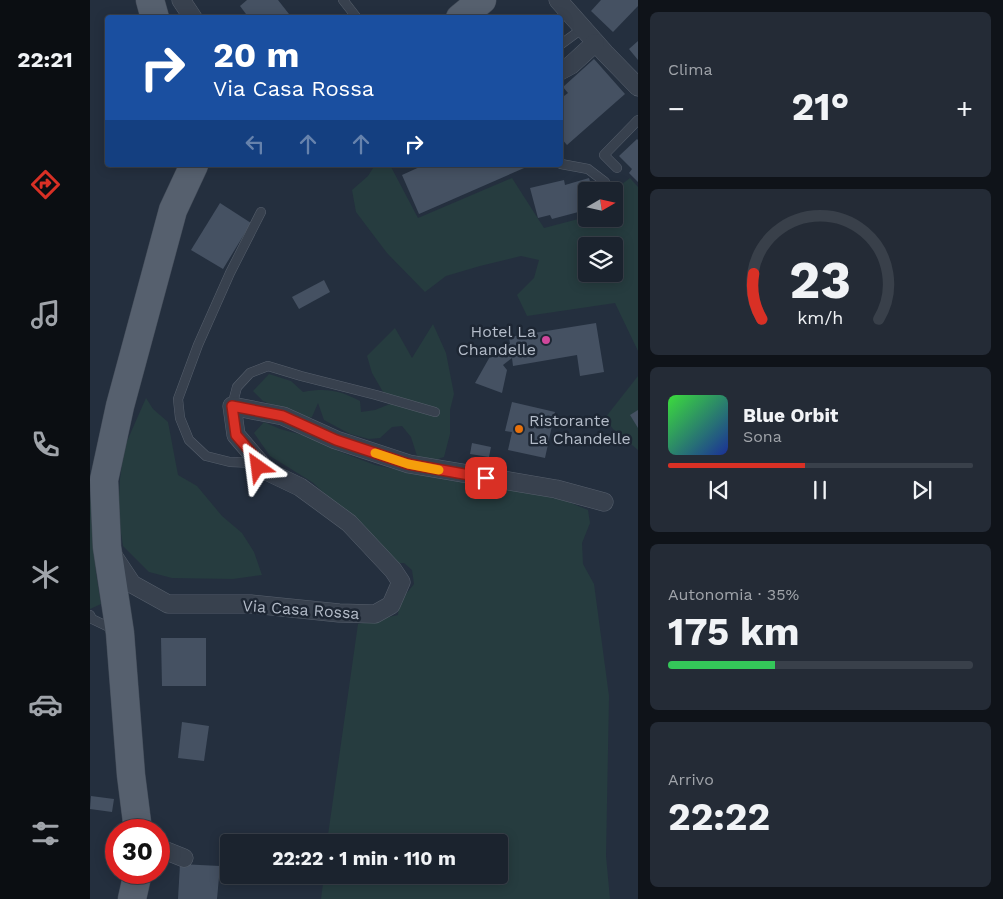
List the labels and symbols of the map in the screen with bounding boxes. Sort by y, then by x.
north arrow [578,182,622,228]
place label: Hotel La Chandelle [458,322,536,359]
marker: Hotel La Chandelle [540,334,552,346]
place label: Ristorante La Chandelle [529,411,631,448]
marker: Ristorante La Chandelle [513,423,525,435]
position arrow [231,440,283,492]
pin [465,457,507,499]
street label: Via Casa Rossa [242,596,360,623]
speed limit sign: 30 [105,819,170,884]

